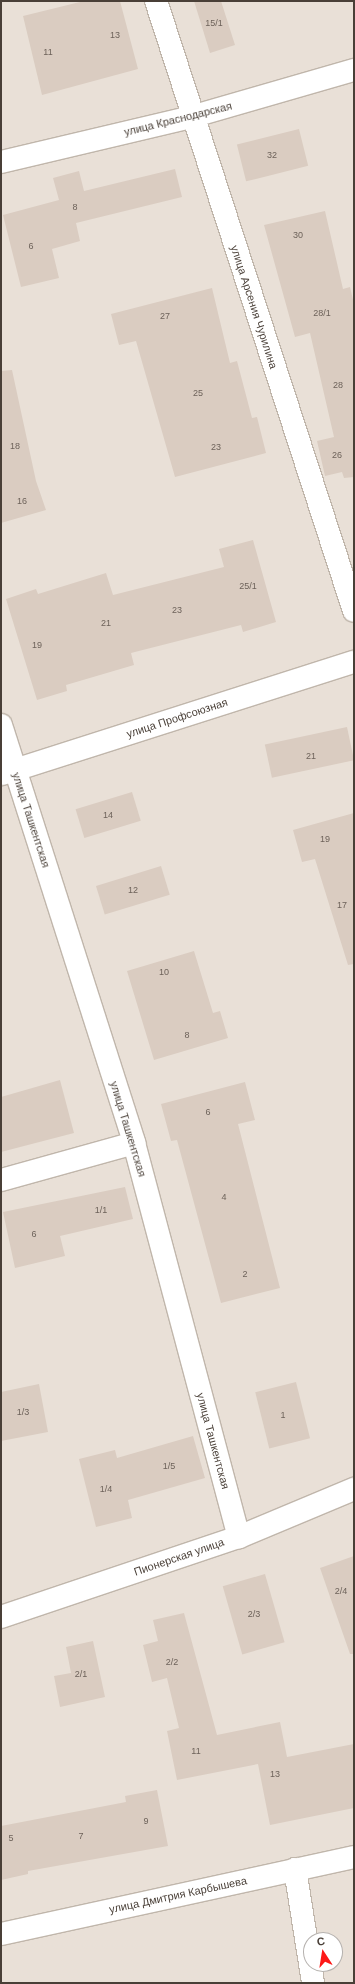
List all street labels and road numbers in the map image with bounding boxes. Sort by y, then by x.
street label: улица Краснодарская [123,99,233,139]
street label: улица Арсения Чурилина [228,243,280,371]
street label: улица Профсоюзная [125,695,229,741]
street label: улица Ташкентская [9,771,53,869]
street label: улица Ташкентская [107,1080,149,1178]
street label: улица Ташкентская [194,1391,232,1491]
street label: Пионерская улица [132,1535,226,1579]
street label: улица Дмитрия Карбышева [108,1874,248,1916]

